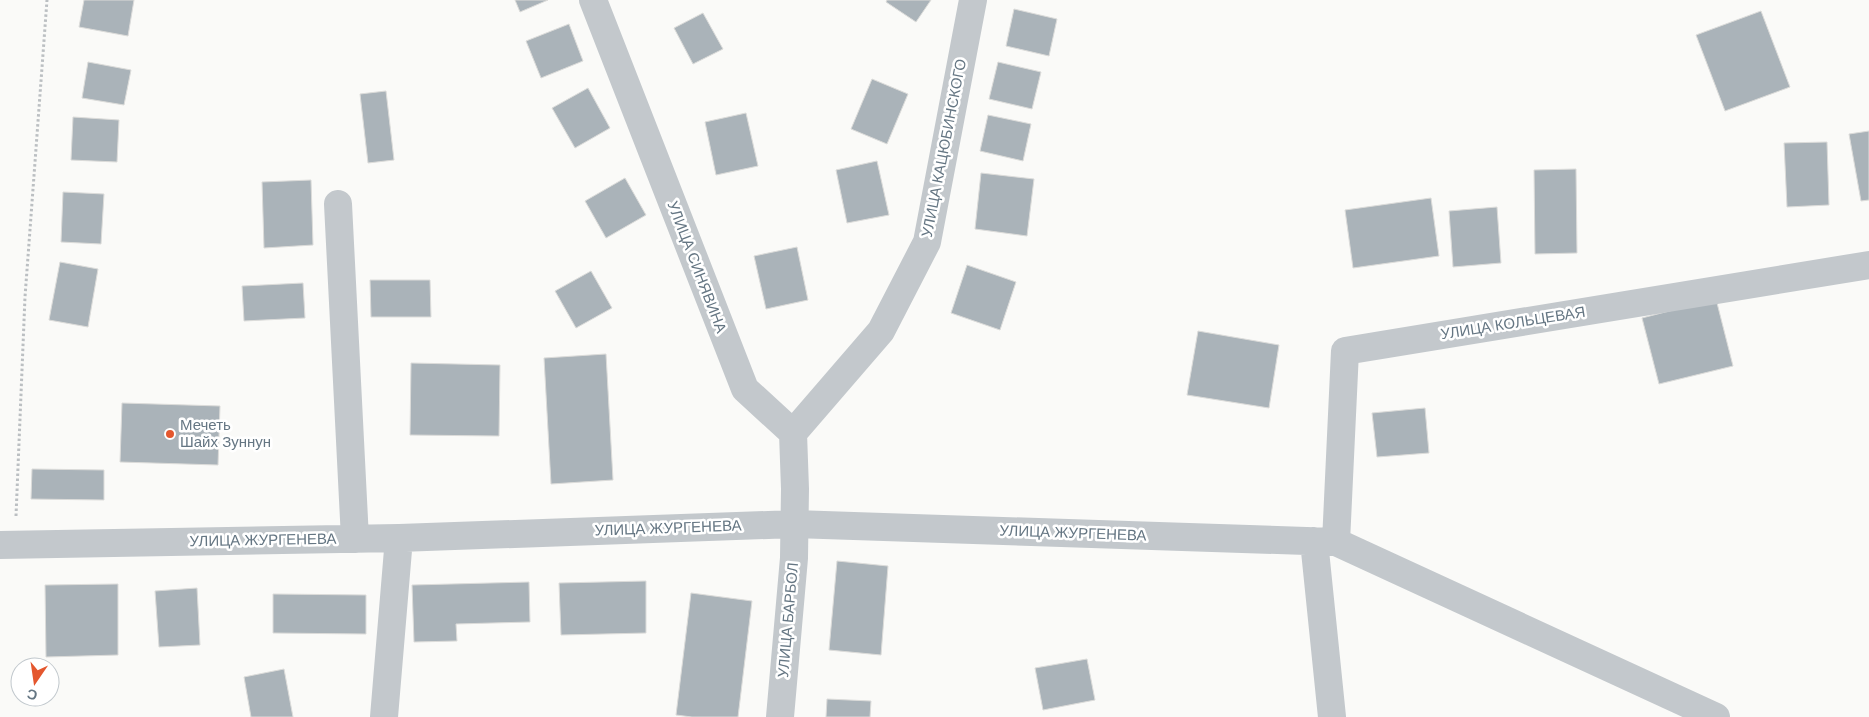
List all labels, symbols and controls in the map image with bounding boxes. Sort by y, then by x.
street label: УЛИЦА КАЦЮБИНСКОГО [918,57,969,239]
street label: УЛИЦА СИНЯВИНА [664,199,730,335]
street label: УЛИЦА КОЛЬЦЕВАЯ [1439,303,1586,342]
place label: Мечеть Шайх Зуннун [180,416,271,450]
marker: Мечеть Шайх Зуннун [164,428,176,440]
street label: УЛИЦА ЖУРГЕНЕВА [594,516,742,539]
street label: УЛИЦА ЖУРГЕНЕВА [999,521,1147,544]
street label: УЛИЦА ЖУРГЕНЕВА [189,530,337,549]
street label: УЛИЦА БАРБОЛ [774,562,801,678]
north arrow [10,657,60,707]
text: С [25,686,39,704]

